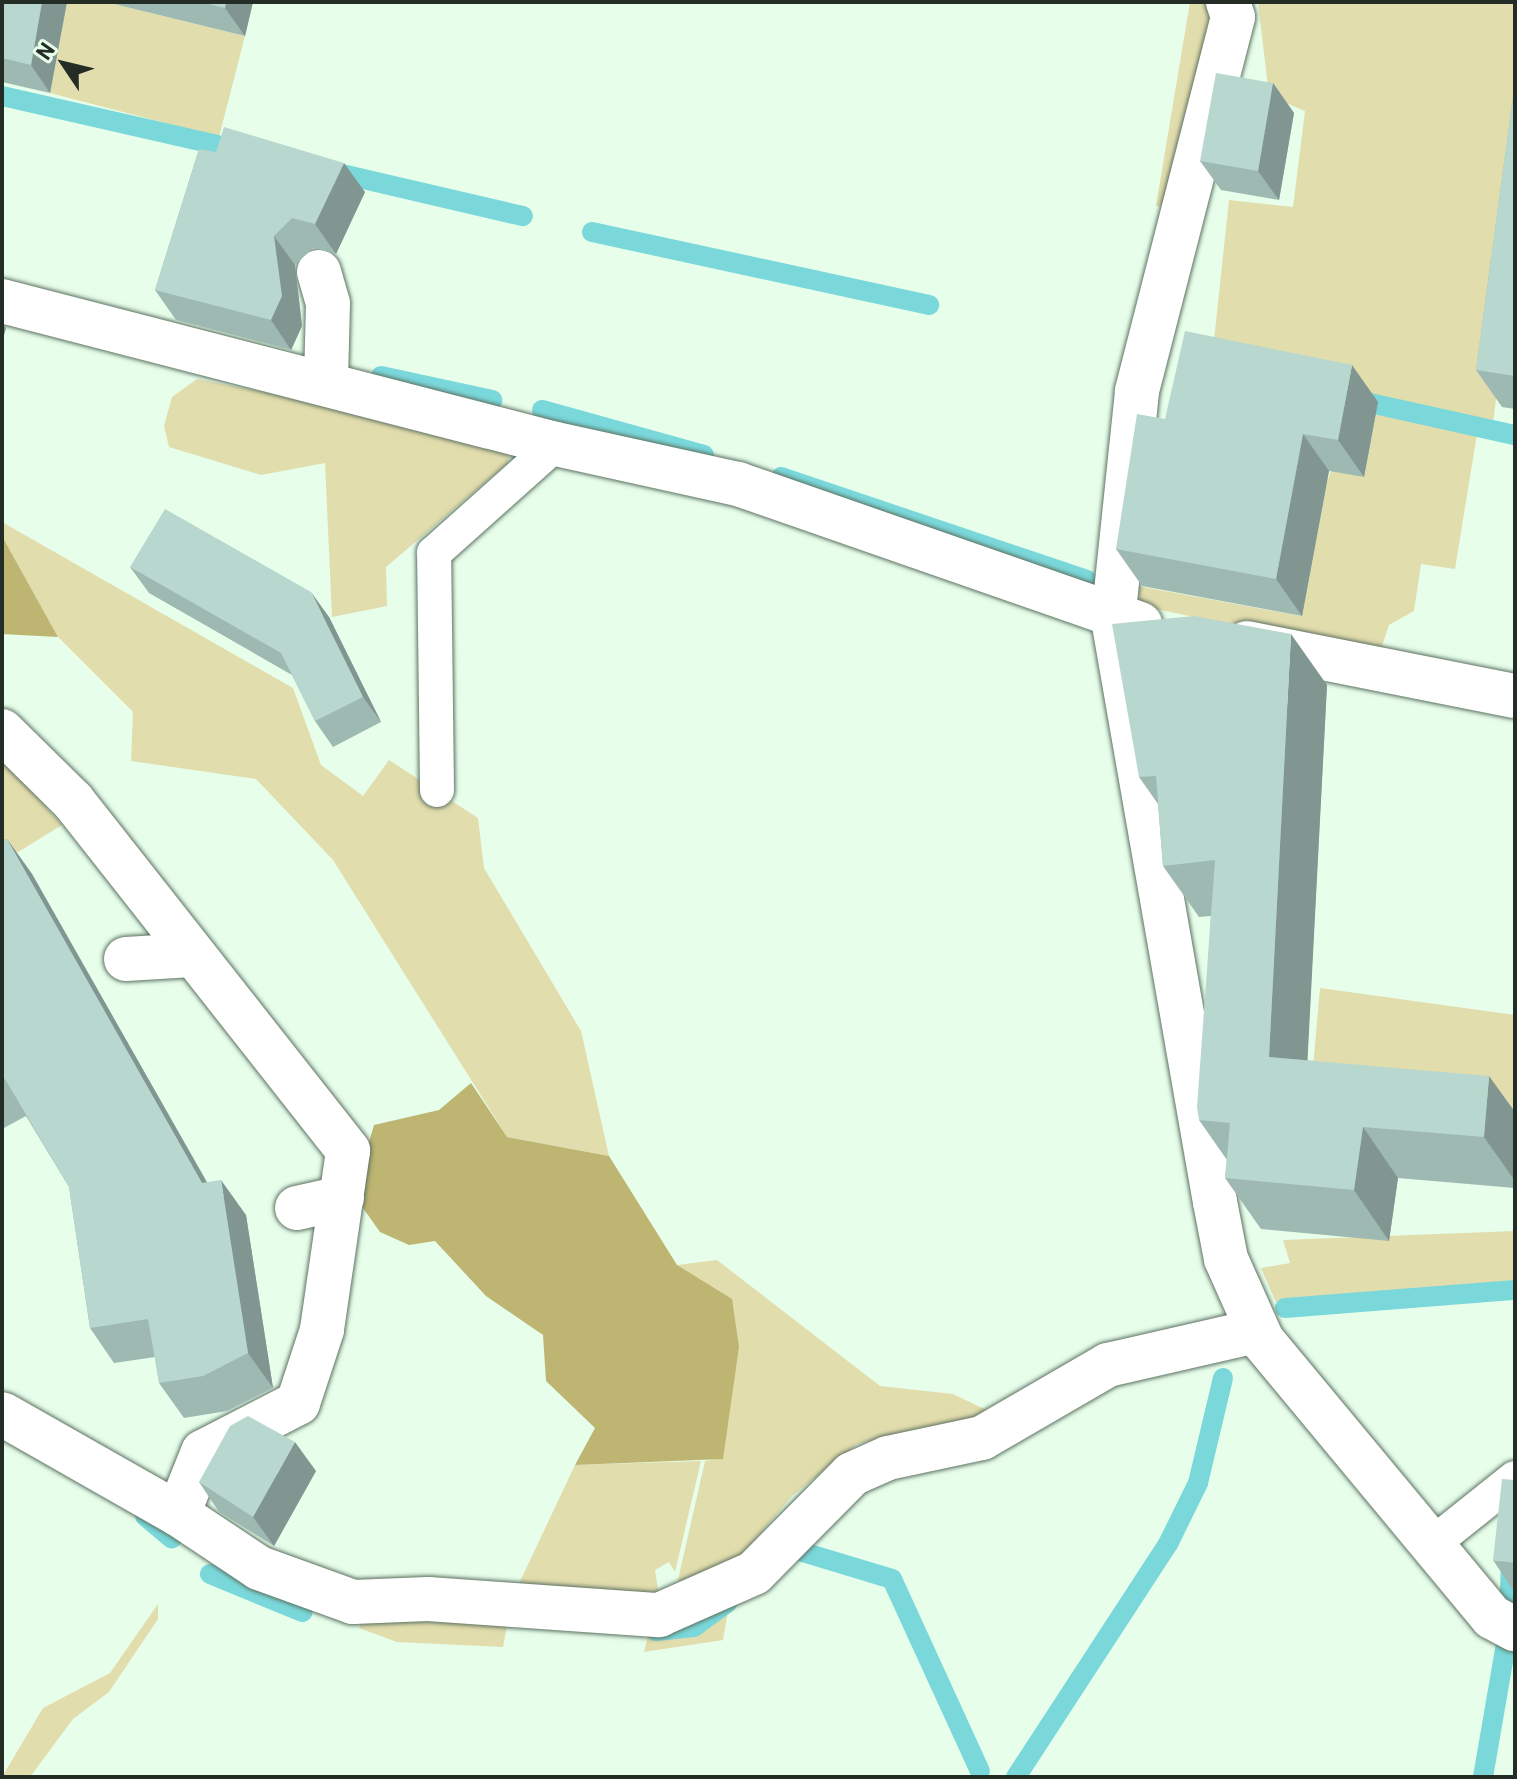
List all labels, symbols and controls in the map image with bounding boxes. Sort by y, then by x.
north arrow [24,24,104,104]
text: N [29,37,59,64]

